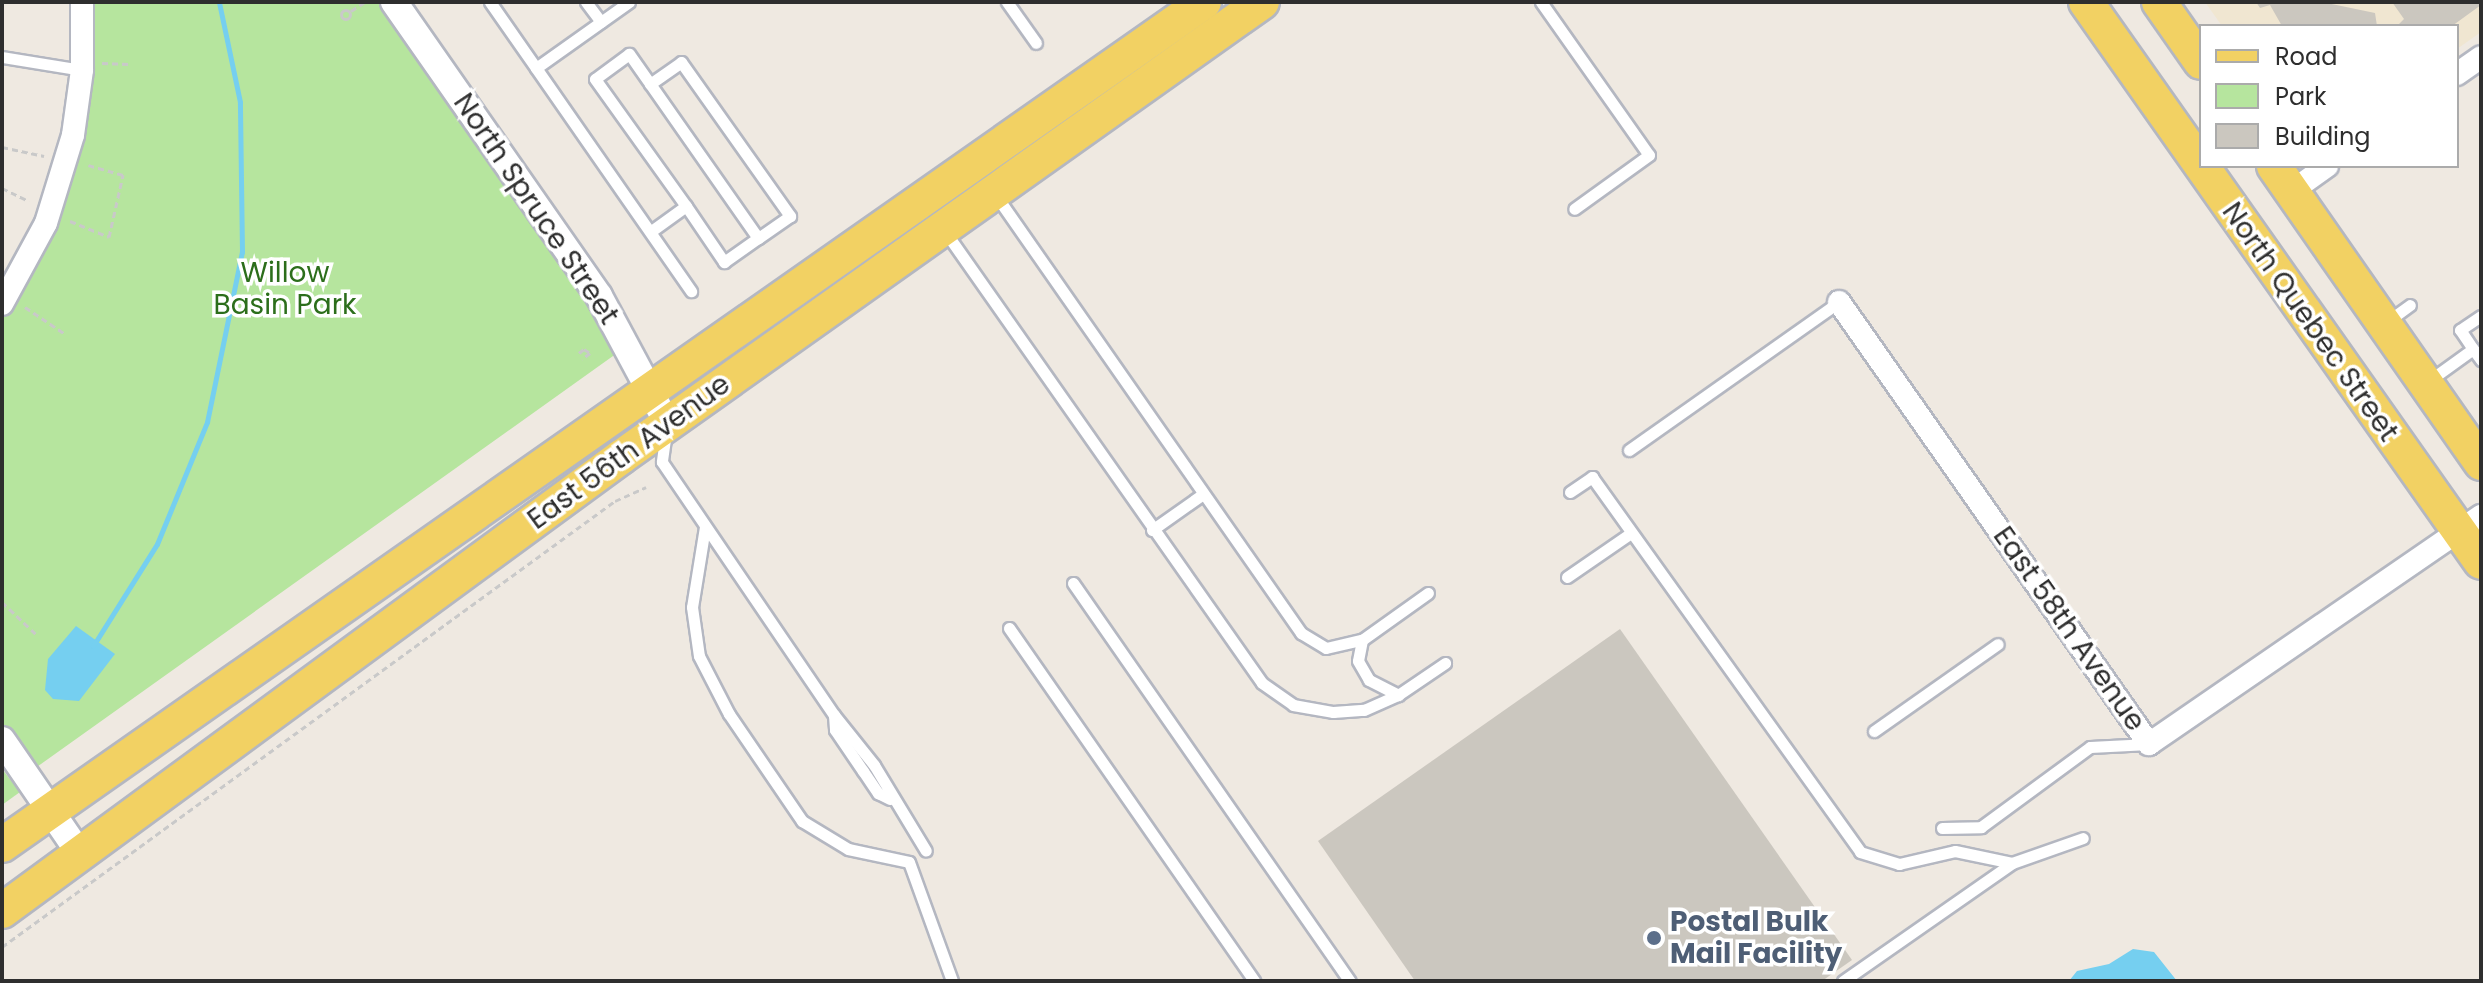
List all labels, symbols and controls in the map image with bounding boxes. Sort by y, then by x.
legend [2199,24,2459,168]
text: Road [2275,40,2337,73]
text: Park [2275,80,2326,113]
street label: North Spruce Street [446,87,626,331]
text: Building [2275,120,2371,153]
street label: North Quebec Street [2215,196,2405,448]
park label: Willow Basin Park [214,256,356,322]
street label: East 56th Avenue [521,367,737,537]
street label: East 58th Avenue [1986,520,2152,738]
place label: Postal Bulk Mail Facility [1670,905,1842,971]
marker: Postal Bulk Mail Facility [1645,929,1663,947]

